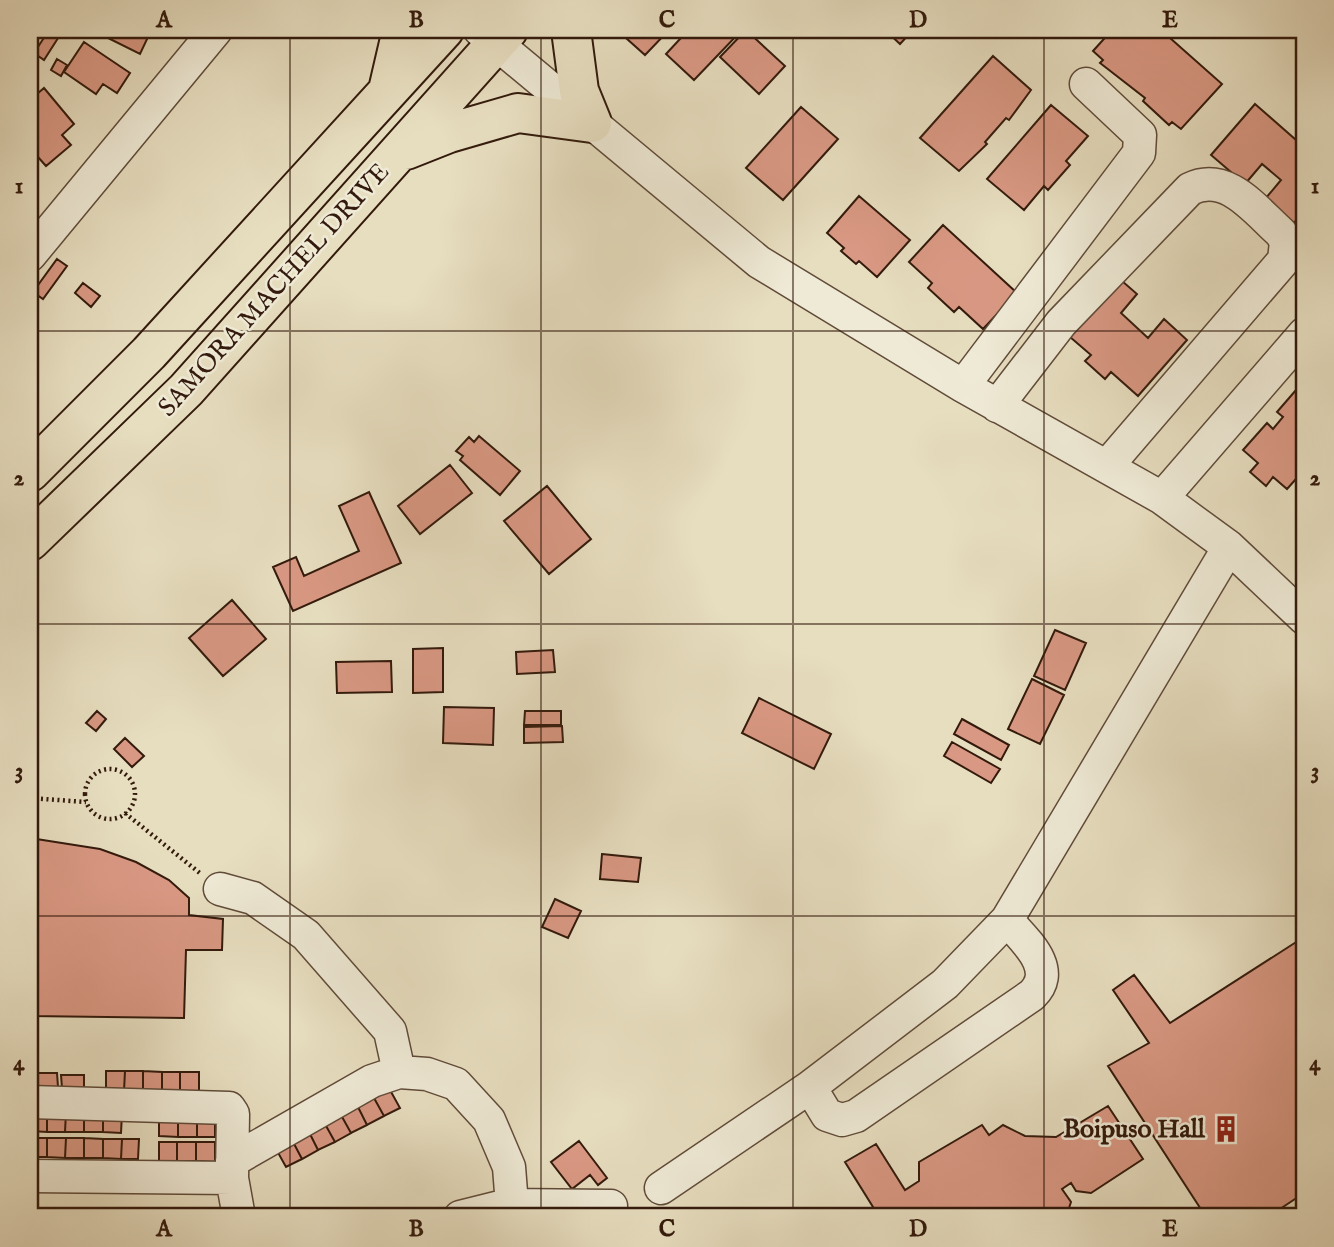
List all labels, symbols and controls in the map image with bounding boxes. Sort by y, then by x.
text: A [155,6,173,35]
text: B [408,6,424,35]
text: C [659,6,676,35]
text: D [909,6,927,35]
text: E [1162,6,1178,35]
street label: SAMORA MACHEL DRIVE [151,156,397,424]
text: 1 [15,172,23,201]
text: 1 [1311,172,1319,201]
text: 2 [14,464,25,493]
text: 2 [1310,464,1321,493]
text: 3 [15,757,23,786]
text: 3 [1311,757,1319,786]
text: 4 [13,1049,25,1078]
text: 4 [1309,1049,1321,1078]
place label: Boipuso Hall [1063,1113,1206,1146]
building icon: Boipuso Hall [1211,1114,1241,1144]
text: A [155,1215,173,1244]
text: B [408,1215,424,1244]
text: C [659,1215,676,1244]
text: D [909,1215,927,1244]
text: E [1162,1215,1178,1244]

